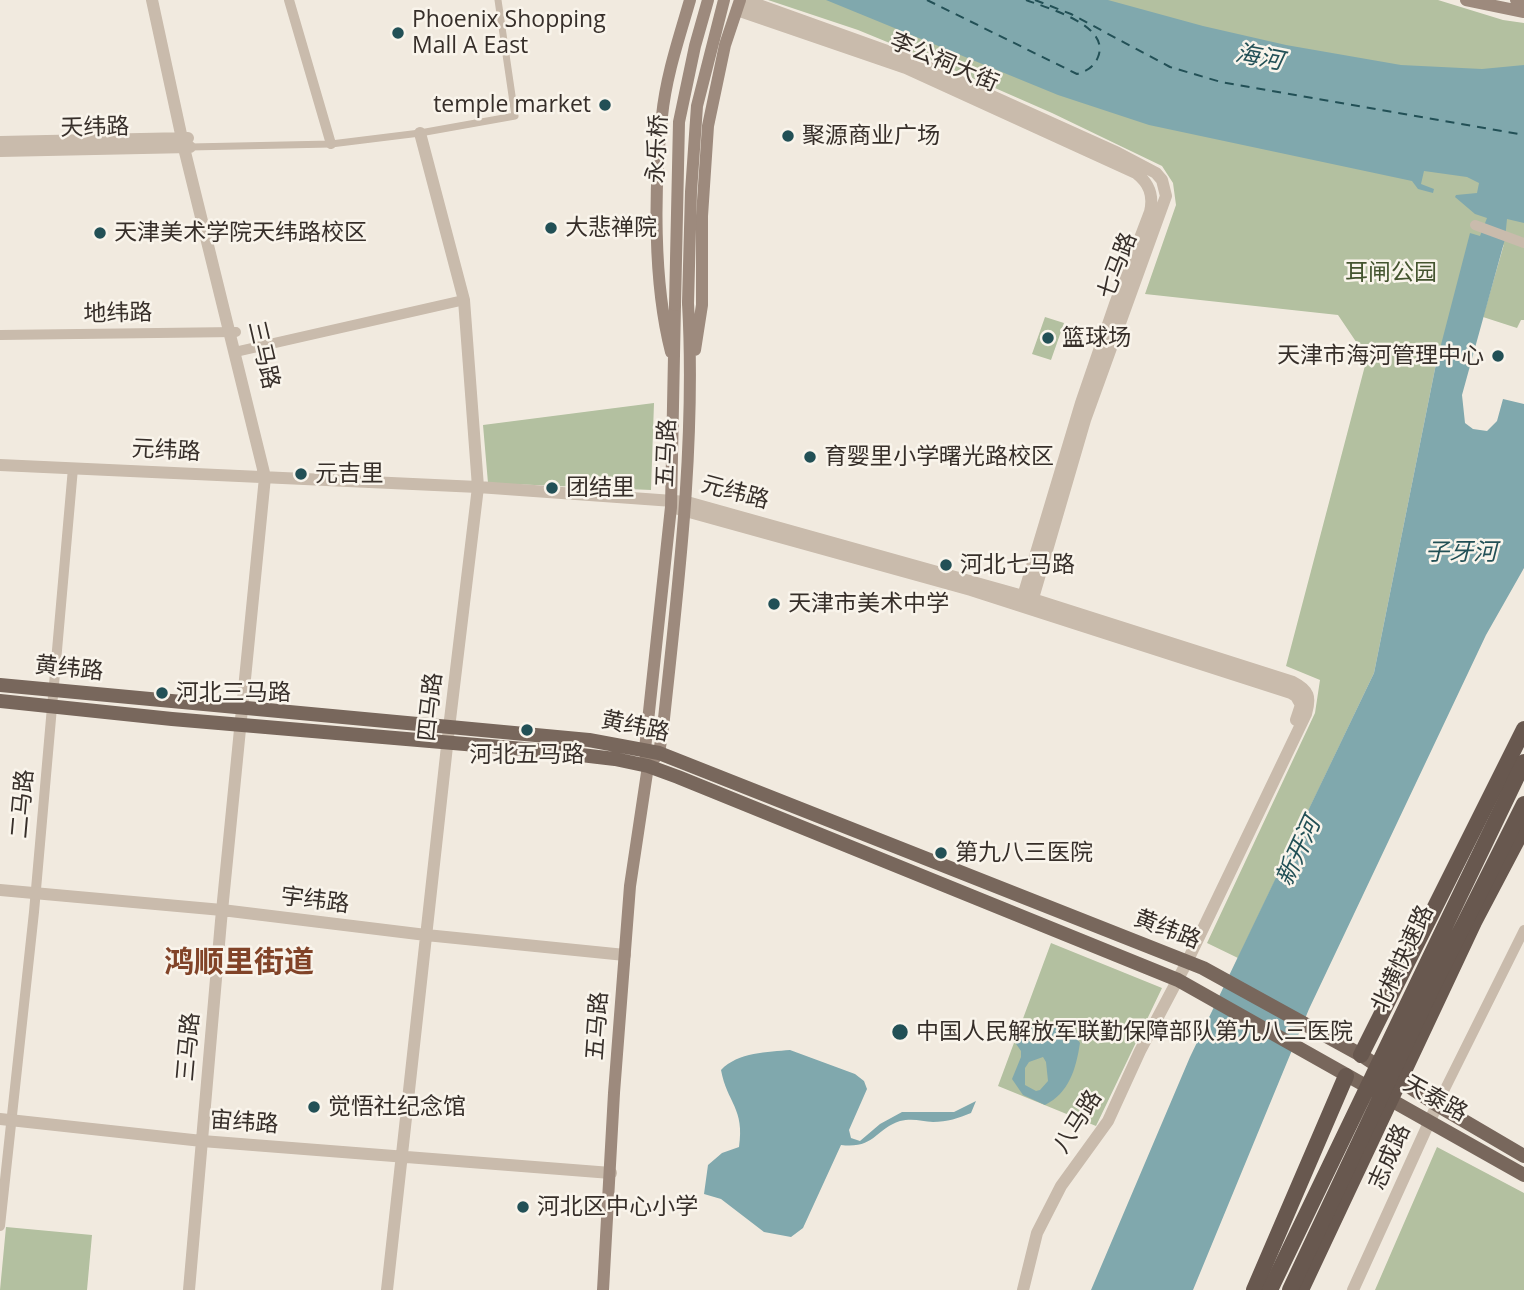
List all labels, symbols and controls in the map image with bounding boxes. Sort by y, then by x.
place label: Phoenix Shopping Mall A East [412,6,606,60]
marker: Phoenix Shopping Mall A East [390,25,406,41]
street label: 李公祠大街 [886,28,1002,98]
water label: 海河 [1233,39,1285,77]
place label: temple market [433,91,591,119]
marker: temple market [597,97,613,113]
street label: 天纬路 [60,114,130,142]
street label: 永乐桥 [642,114,674,184]
place label: 聚源商业广场 [802,122,940,150]
marker: 聚源商业广场 [780,128,796,144]
place label: 大悲禅院 [565,214,657,242]
place label: 天津美术学院天纬路校区 [114,219,367,247]
marker: 大悲禅院 [543,220,559,236]
marker: 天津美术学院天纬路校区 [92,225,108,241]
street label: 七马路 [1093,229,1143,303]
park label: 耳闸公园 [1345,259,1437,287]
street label: 地纬路 [83,300,153,328]
street label: 三马路 [242,318,284,392]
place label: 篮球场 [1062,324,1131,352]
marker: 篮球场 [1040,330,1056,346]
place label: 天津市海河管理中心 [1277,342,1484,370]
marker: 天津市海河管理中心 [1490,348,1506,364]
street label: 五马路 [652,418,682,488]
street label: 元纬路 [131,435,201,467]
place label: 育婴里小学曙光路校区 [824,443,1054,471]
marker: 育婴里小学曙光路校区 [802,449,818,465]
place label: 元吉里 [315,460,384,488]
marker: 元吉里 [293,466,309,482]
street label: 元纬路 [698,471,772,515]
place label: 团结里 [566,474,635,502]
marker: 团结里 [544,480,560,496]
water label: 子牙河 [1425,539,1497,567]
place label: 河北七马路 [960,551,1075,579]
marker: 河北七马路 [938,557,954,573]
place label: 天津市美术中学 [788,590,949,618]
marker: 天津市美术中学 [766,596,782,612]
street label: 黄纬路 [33,652,105,686]
street label: 四马路 [414,671,448,743]
place label: 河北三马路 [176,679,291,707]
marker: 河北三马路 [154,685,170,701]
street label: 黄纬路 [598,706,672,748]
marker: 河北五马路 [519,722,535,738]
place label: 河北五马路 [470,741,584,769]
street label: 二马路 [6,768,40,840]
water label: 新开河 [1271,813,1327,891]
place label: 第九八三医院 [955,839,1093,867]
marker: 第九八三医院 [933,845,949,861]
street label: 宇纬路 [279,883,351,919]
street label: 北横快速路 [1366,901,1440,1017]
street label: 黄纬路 [1130,905,1204,955]
district label: 鸿顺里街道 [164,945,314,981]
street label: 五马路 [582,991,614,1061]
street label: 三马路 [172,1011,206,1083]
place label: 中国人民解放军联勤保障部队第九八三医院 [916,1018,1353,1046]
marker: 中国人民解放军联勤保障部队第九八三医院 [890,1022,910,1042]
street label: 天泰路 [1398,1070,1472,1128]
street label: 八马路 [1048,1085,1108,1159]
place label: 觉悟社纪念馆 [328,1093,466,1121]
marker: 觉悟社纪念馆 [306,1099,322,1115]
street label: 宙纬路 [209,1107,279,1139]
street label: 志成路 [1363,1120,1417,1194]
place label: 河北区中心小学 [537,1193,698,1221]
marker: 河北区中心小学 [515,1199,531,1215]

